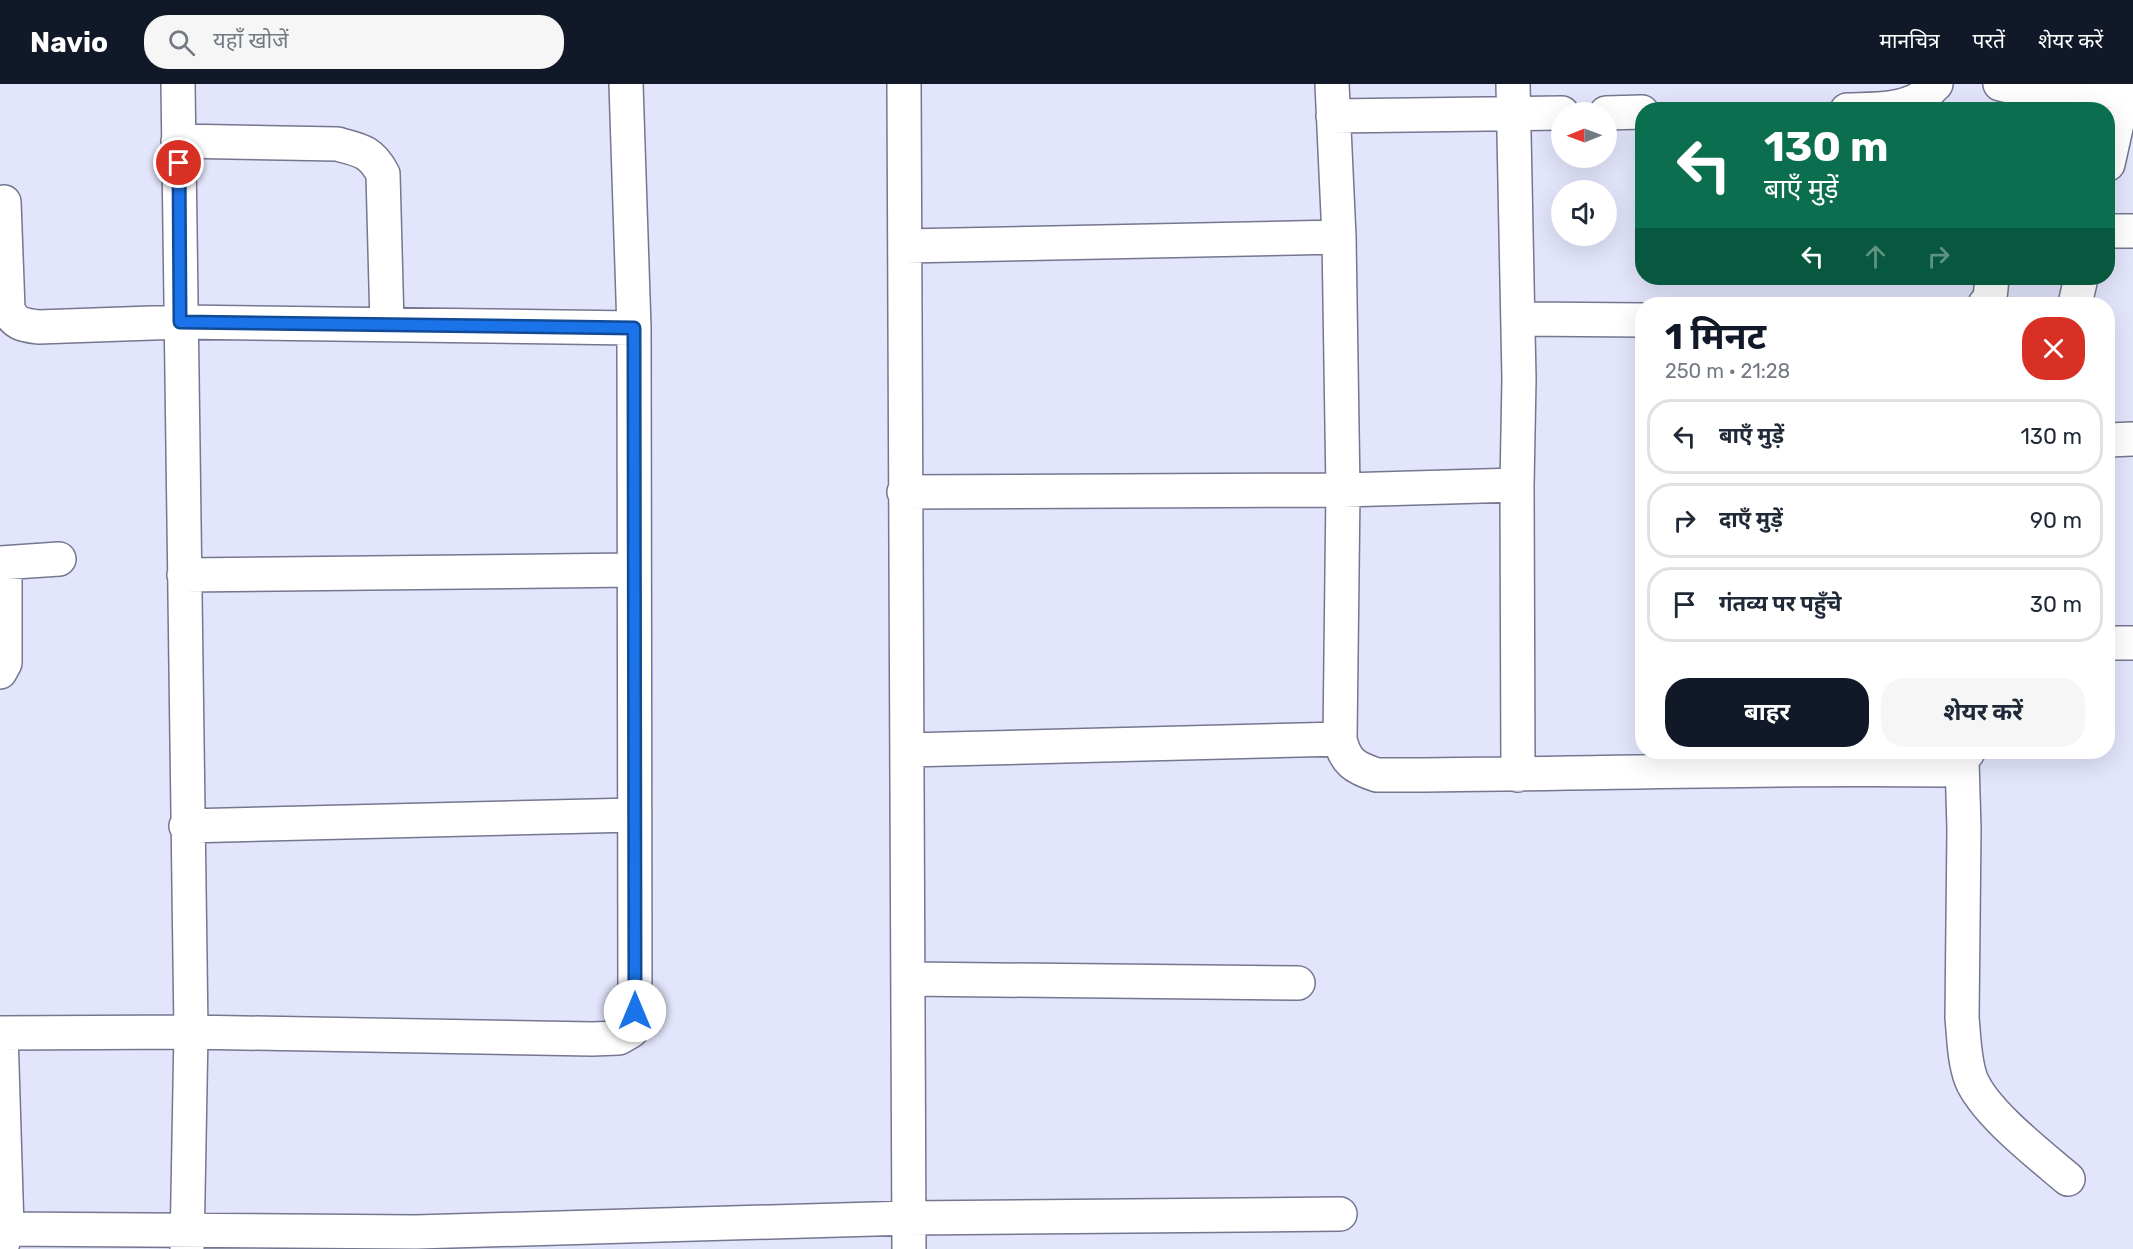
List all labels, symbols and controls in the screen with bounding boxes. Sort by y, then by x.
search box [144,15,564,69]
text: Navio [30,26,108,59]
icon: search [165,26,198,59]
text: यहाँ खोजें [213,27,289,54]
text: मानचित्र [1880,28,1940,53]
text: परतें [1973,28,2005,53]
text: शेयर करें [2038,28,2103,53]
north arrow [1551,102,1617,168]
map controls [1551,102,1617,246]
text: 130 m [1764,122,1889,172]
icon: left [1665,126,1743,204]
pin [153,137,204,188]
icon: arrive [162,146,195,179]
text: बाएँ मुड़ें [1764,173,1839,205]
button: sound [1551,180,1617,246]
icon: left [1796,240,1829,273]
icon: ahead [1859,240,1892,273]
icon: right [1922,240,1955,273]
text: 1 मिनट [1665,315,1766,358]
button: close [2022,317,2085,380]
text: 250 m · 21:28 [1665,359,1790,383]
icon: left [1668,420,1701,453]
text: बाएँ मुड़ें [1719,422,1784,449]
text: 130 m [2020,423,2082,450]
icon: right [1668,504,1701,537]
text: दाएँ मुड़ें [1719,506,1783,533]
text: 90 m [2030,507,2082,534]
icon: arrive [1668,588,1701,621]
text: गंतव्य पर पहुँचे [1719,590,1841,617]
text: 30 m [2030,591,2082,618]
button: बाहर [1665,678,1869,747]
button: शेयर करें [1881,678,2085,747]
position arrow [603,979,667,1043]

